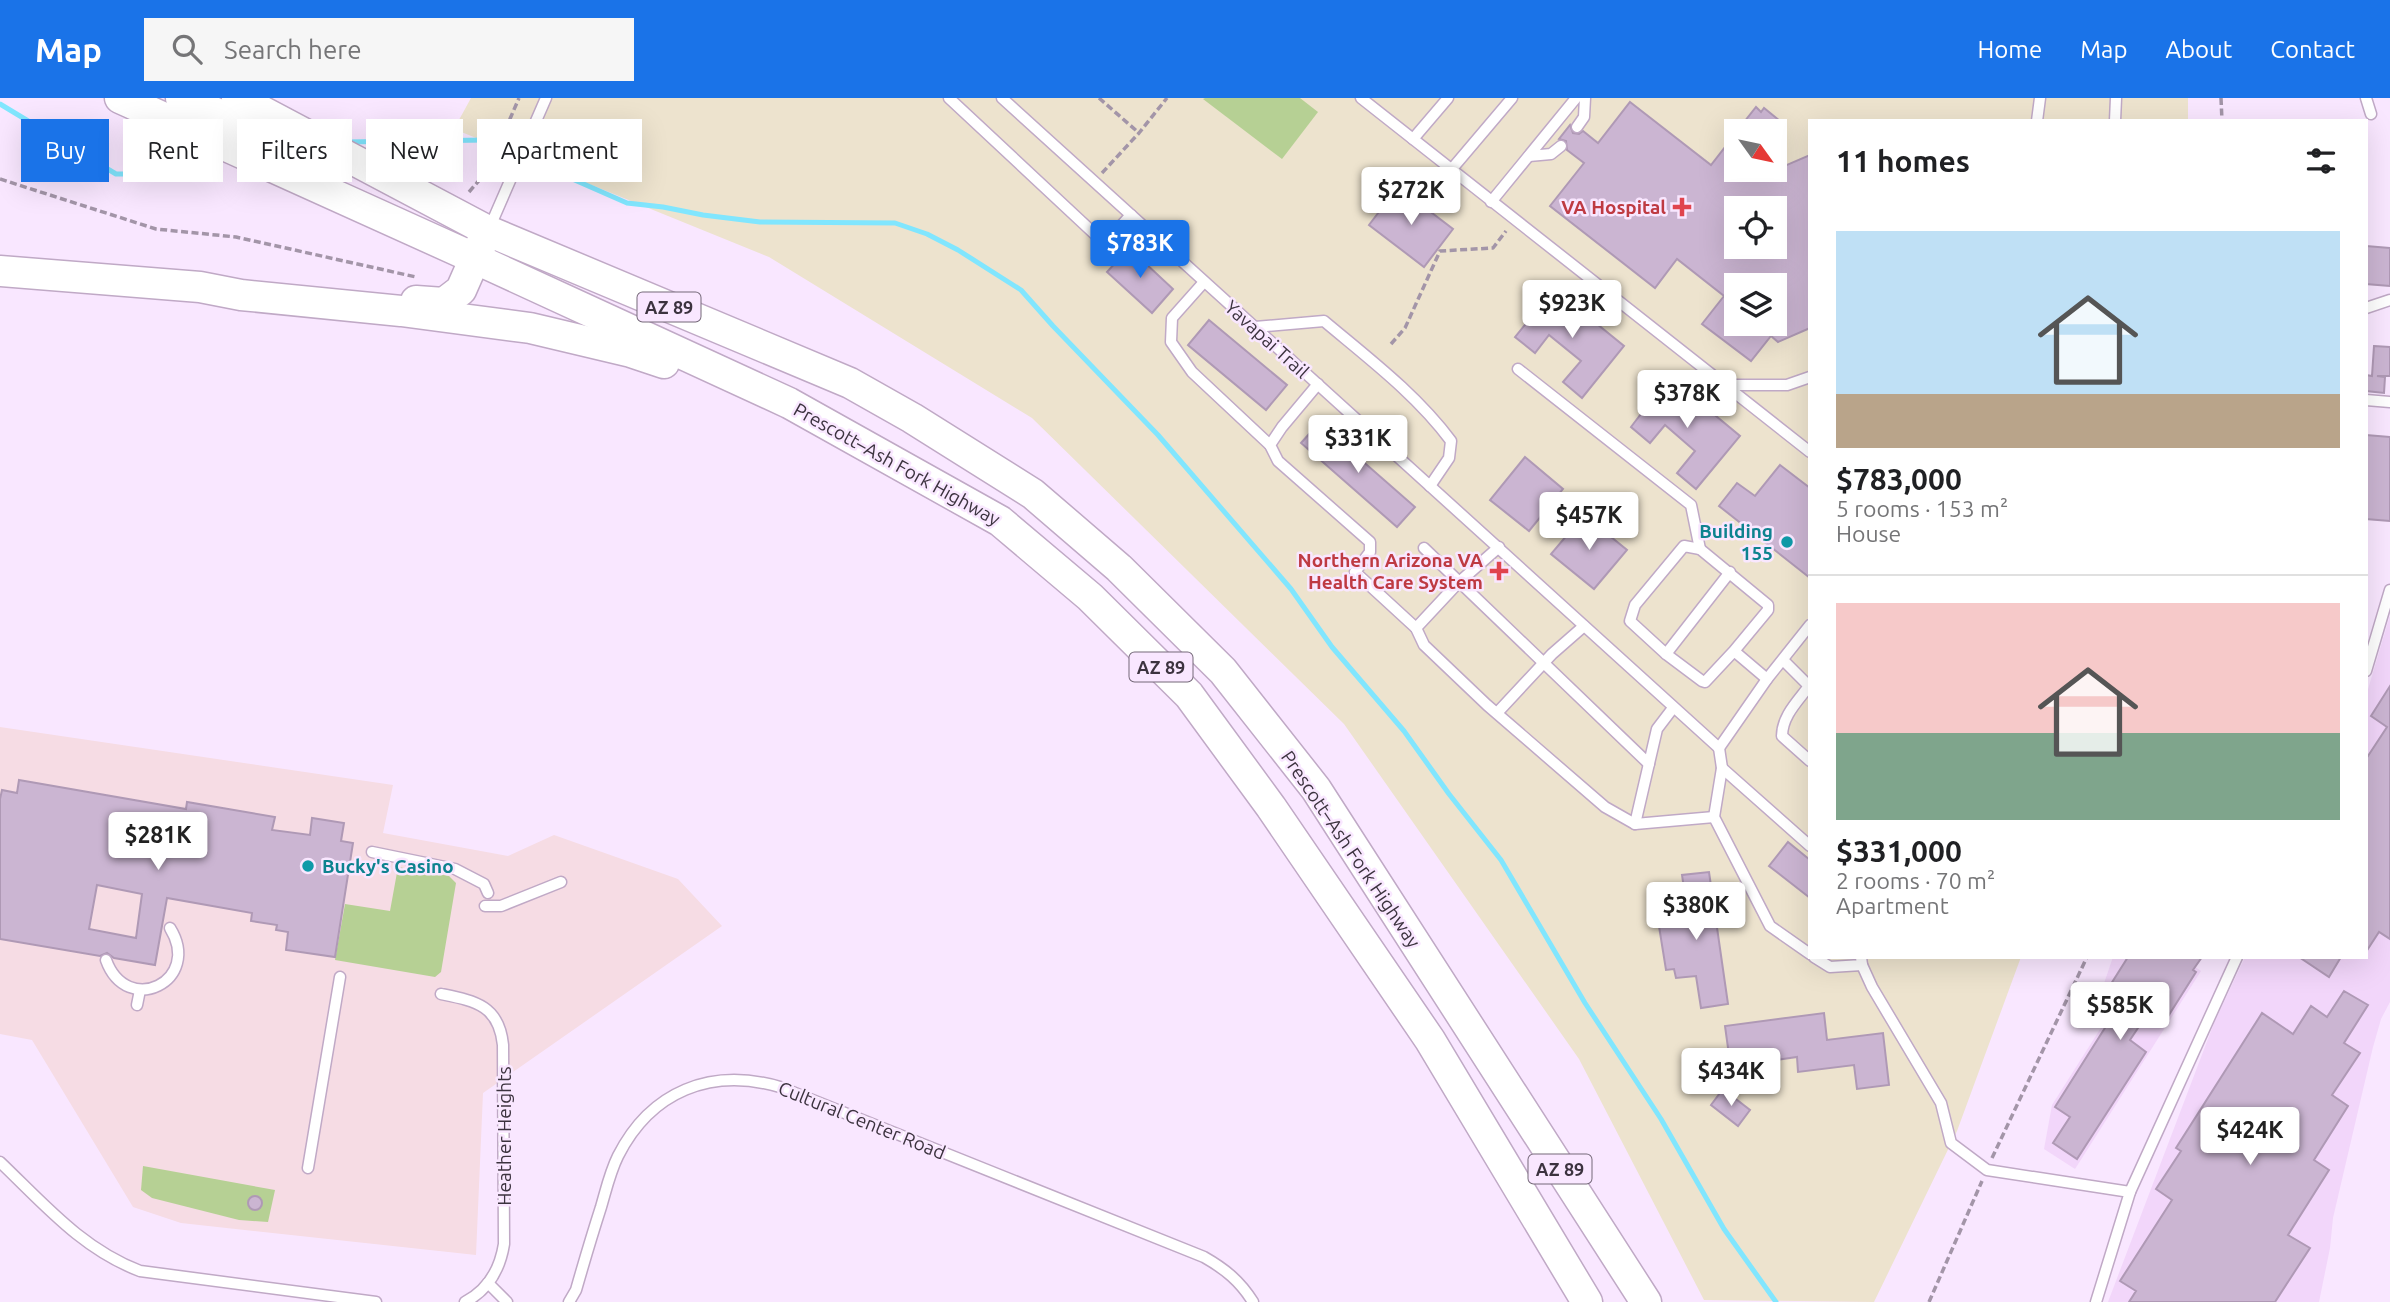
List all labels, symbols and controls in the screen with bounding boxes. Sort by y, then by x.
search box [144,18,634,81]
icon: search [168,30,206,68]
text: Map [35,31,102,68]
text: Search here [224,35,362,64]
text: Home [1977,36,2042,63]
text: Map [2080,36,2127,63]
text: About [2165,36,2232,63]
text: Contact [2270,36,2355,63]
chip: Buy [21,119,109,182]
chip: Rent [123,119,223,182]
chip: Filters [237,119,352,182]
chip: New [366,119,463,182]
chip: Apartment [477,119,642,182]
north arrow [1724,119,1787,182]
map controls [1724,119,1787,336]
icon: filters [2302,142,2340,180]
text: 11 homes [1836,144,1970,178]
pin: $272K [1362,167,1460,227]
text: $272K [1377,177,1445,202]
place label: VA Hospital [1561,196,1666,218]
button: locate [1724,196,1787,259]
marker: VA Hospital [1672,197,1692,217]
pin: $783K [1091,220,1189,280]
text: $783K [1106,230,1174,255]
button: layers [1724,273,1787,336]
icon: home [2025,277,2151,403]
pin: $923K [1523,280,1621,340]
text: $923K [1538,290,1606,315]
road number: AZ 89 [638,292,700,322]
street label: Yavapai Trail [1220,296,1314,382]
pin: $378K [1638,370,1736,430]
text: $378K [1653,380,1721,405]
street label: Prescott–Ash Fork Highway [790,398,1004,530]
pin: $331K [1309,416,1407,475]
text: $331K [1324,425,1392,450]
text: $783,000 [1836,462,1962,496]
pin: $457K [1540,492,1638,552]
text: 5 rooms · 153 m² [1836,496,2008,521]
text: $457K [1555,502,1623,527]
place label: Building 155 [1699,520,1773,564]
text: House [1836,521,1901,546]
marker: Building 155 [1779,534,1795,550]
place label: Northern Arizona VA Health Care System [1298,549,1484,593]
marker: Northern Arizona VA Health Care System [1489,561,1509,581]
icon: home [2025,649,2151,775]
road number: AZ 89 [1130,652,1192,682]
street label: Prescott–Ash Fork Highway [1277,746,1425,952]
pin: $281K [109,812,207,872]
text: $281K [124,822,192,847]
text: $331,000 [1836,834,1962,868]
place label: Bucky's Casino [322,855,454,877]
marker: Bucky's Casino [300,858,316,874]
text: 2 rooms · 70 m² [1836,868,1995,893]
pin: $380K [1647,882,1745,942]
text: $380K [1662,892,1730,917]
text: Apartment [1836,893,1949,918]
pin: $585K [2071,982,2169,1042]
text: $585K [2086,992,2154,1017]
pin: $434K [1682,1048,1780,1108]
text: $434K [1697,1058,1765,1083]
street label: Heather Heights [493,1066,515,1206]
street label: Cultural Center Road [775,1076,949,1164]
pin: $424K [2201,1108,2299,1167]
text: $424K [2216,1117,2284,1142]
road number: AZ 89 [1528,1154,1592,1184]

